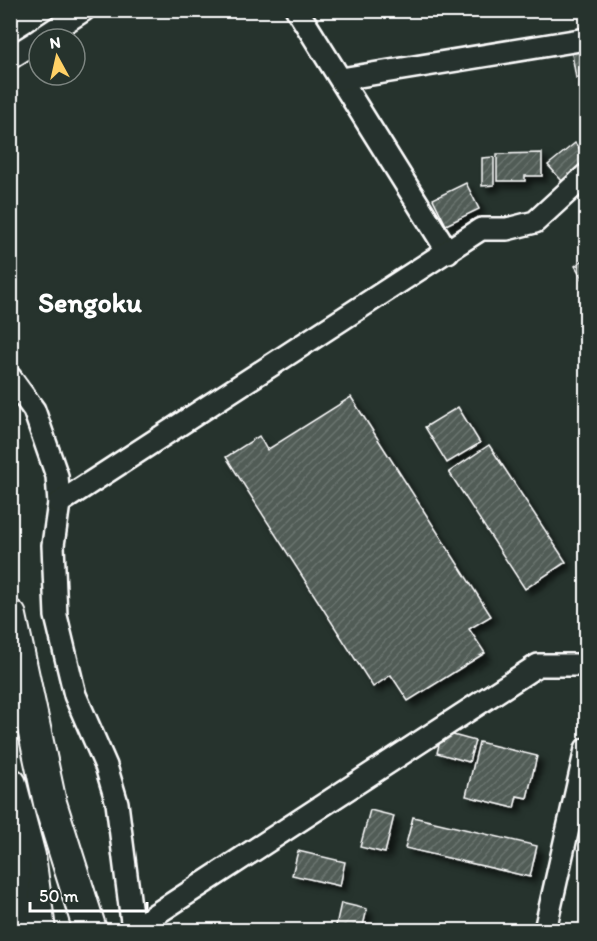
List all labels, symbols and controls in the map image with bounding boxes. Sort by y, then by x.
north arrow [27,27,87,87]
text: N [48,32,62,53]
district label: Sengoku [38,285,142,319]
scale bar [30,875,147,913]
text: 50 m [39,885,79,907]

